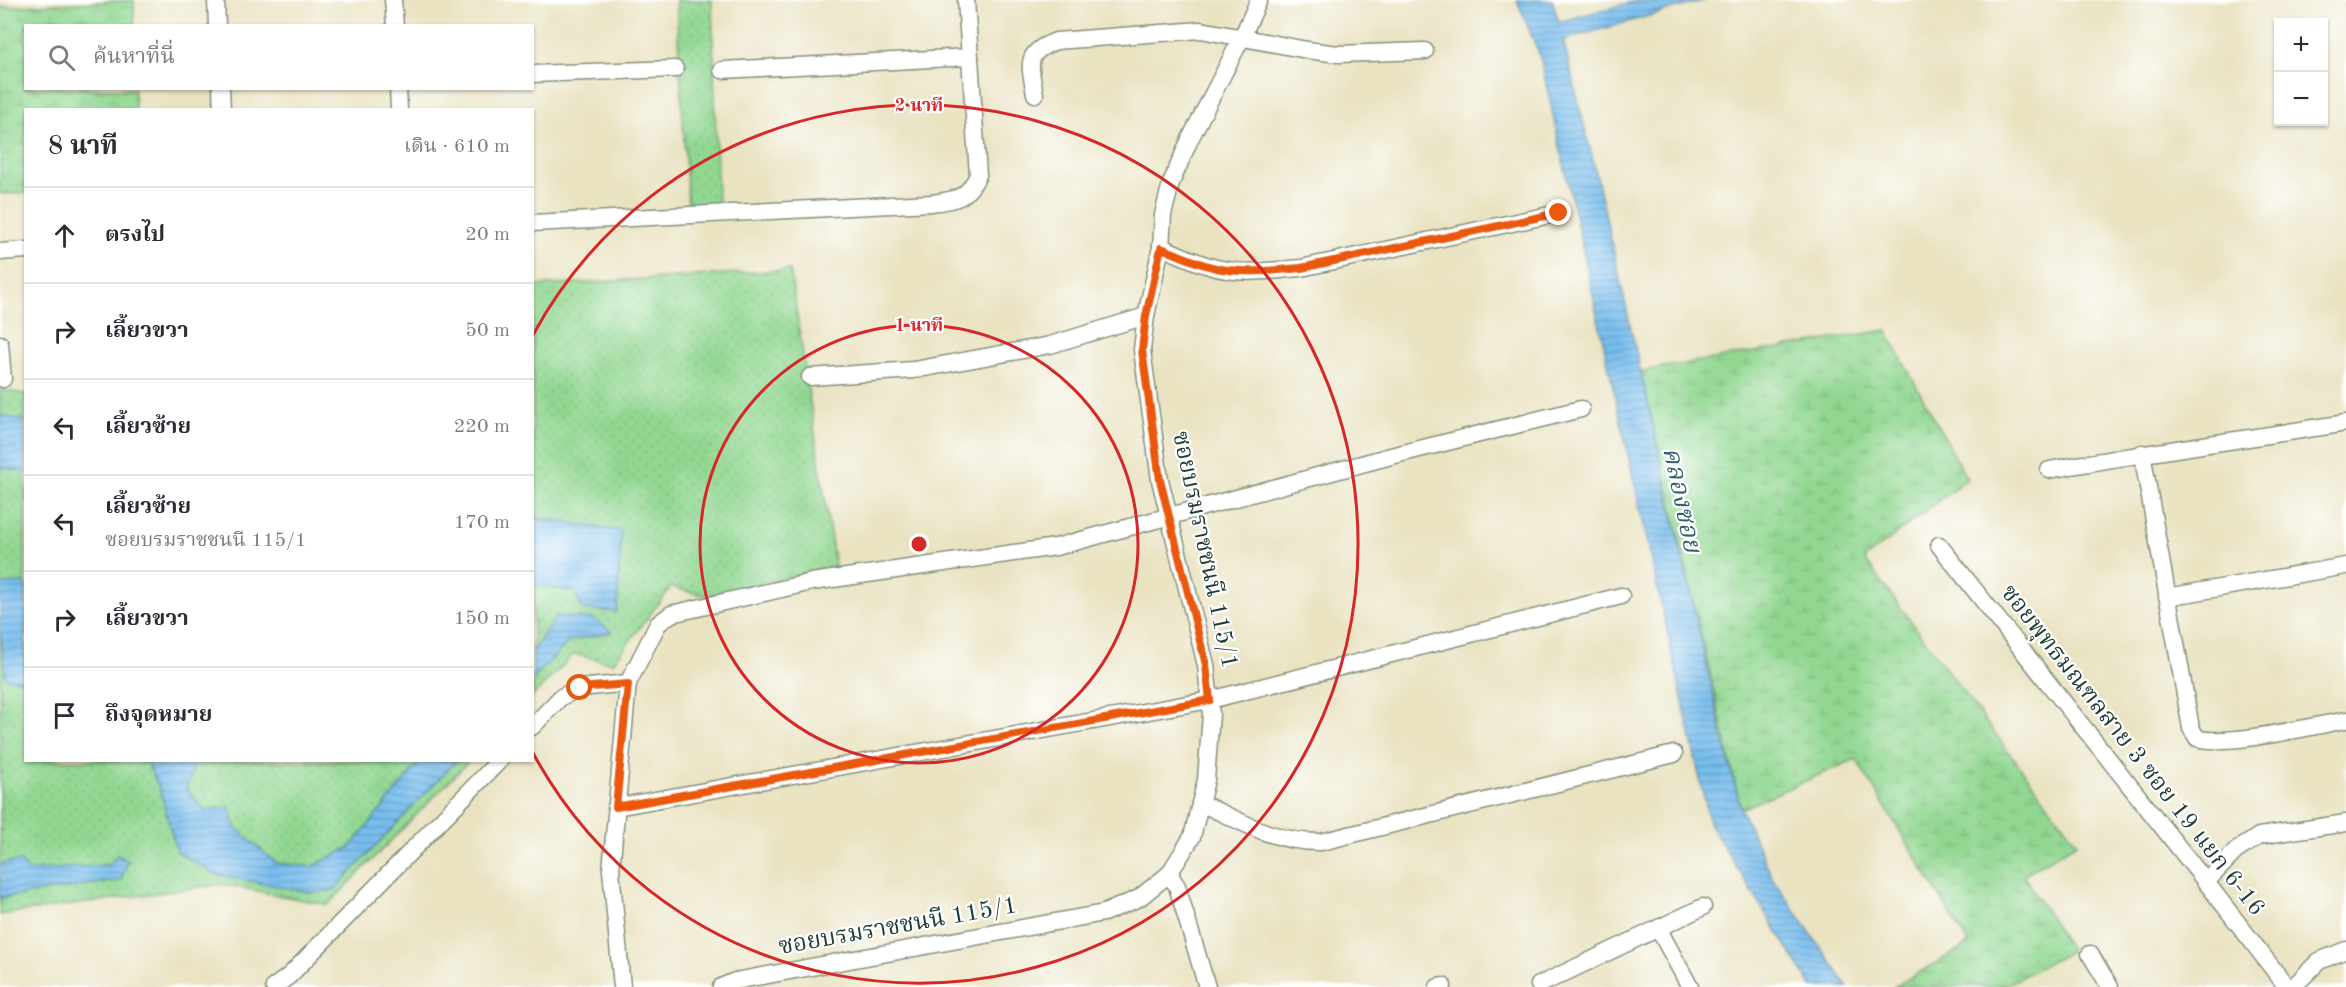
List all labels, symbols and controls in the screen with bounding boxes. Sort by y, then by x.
map controls [2274,18,2328,126]
button: + [2274,18,2328,72]
search box [24,24,534,90]
icon: search [45,41,78,74]
text: ค้นหาที่นี่ [93,46,175,68]
button: − [2274,72,2328,126]
text: 2 นาที [895,96,943,115]
text: 8 นาที [48,134,118,160]
text: เดิน · 610 m [404,137,510,157]
route end [1545,199,1571,225]
icon: ahead [48,219,81,252]
text: ตรงไป [105,224,165,246]
text: 20 m [465,225,510,245]
icon: right [48,315,81,348]
text: 1 นาที [895,316,943,335]
text: เลี้ยวขวา [105,320,189,342]
text: 50 m [465,321,510,341]
icon: left [48,411,81,444]
text: เลี้ยวซ้าย [105,416,191,438]
text: 220 m [454,417,510,437]
street label: ซอยบรมราชชนนี 115/1 [1167,429,1244,671]
water label: คลองซอย [1657,445,1705,556]
text: เลี้ยวซ้าย [105,496,191,518]
icon: left [48,507,81,540]
text: 170 m [454,513,510,533]
text: ซอยบรมราชชนนี 115/1 [105,531,307,551]
centre of rings [909,534,929,554]
street label: ซอยพุทธมณฑลสาย 3 ซอย 19 แยก 6-16 [1995,581,2268,921]
icon: right [48,603,81,636]
text: เลี้ยวขวา [105,608,189,630]
text: 150 m [454,609,510,629]
route start [566,674,592,700]
icon: arrive [48,699,81,732]
text: ถึงจุดหมาย [105,704,212,726]
street label: ซอยบรมราชชนนี 115/1 [776,891,1019,960]

